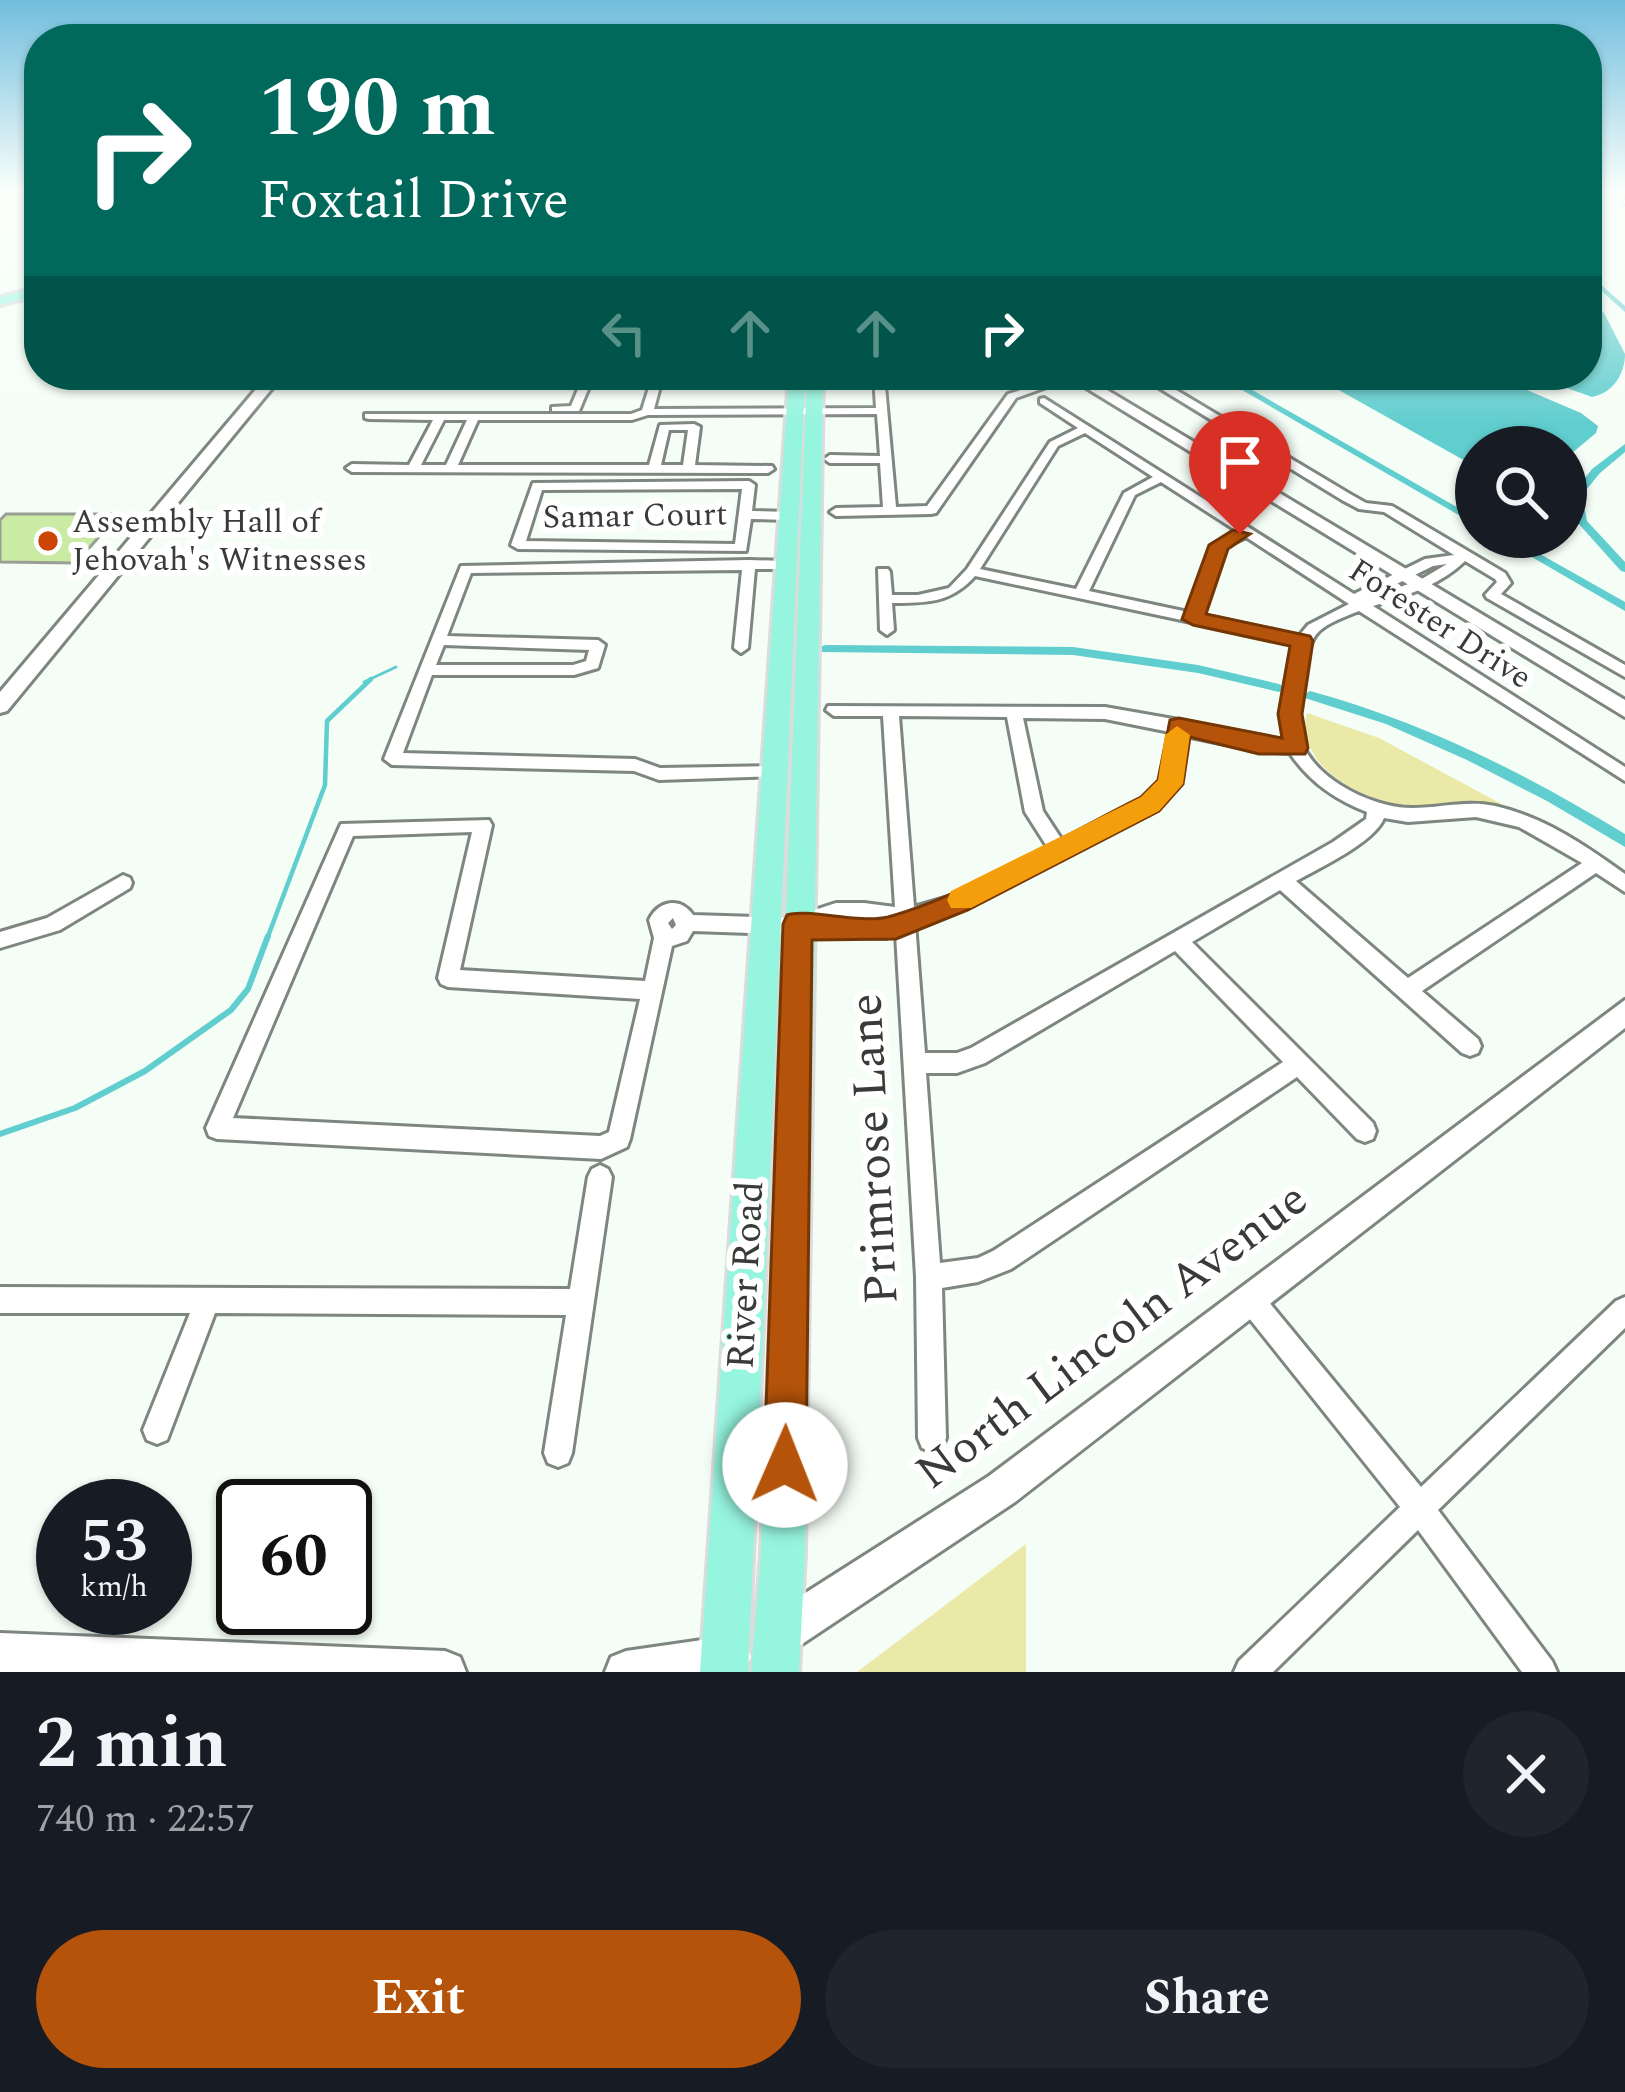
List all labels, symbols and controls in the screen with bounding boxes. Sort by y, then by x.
text: 190 m [258,45,496,173]
icon: right [60,72,216,228]
text: Foxtail Drive [258,160,569,242]
icon: left [591,300,657,366]
icon: ahead [717,300,783,366]
icon: ahead [843,300,909,366]
icon: right [969,300,1035,366]
pin [1189,411,1291,534]
map controls [1455,426,1587,558]
button: search [1455,426,1587,558]
icon: arrive [1207,429,1273,495]
street label: Samar Court [542,489,728,543]
place label: Assembly Hall of Jehovah's Witnesses [72,497,367,585]
marker: Assembly Hall of Jehovah's Witnesses [35,528,61,554]
street label: Forester Drive [1338,546,1542,702]
street label: Primrose Lane [829,992,919,1306]
street label: North Lincoln Avenue [900,1164,1324,1508]
street label: River Road [712,1179,780,1371]
position arrow [722,1402,848,1528]
speed limit sign: 60 [216,1479,372,1635]
text: 53 [80,1496,148,1588]
text: km/h [80,1564,148,1610]
text: 2 min [36,1690,228,1799]
button: close [1463,1711,1589,1837]
text: 740 m · 22:57 [36,1790,255,1849]
button: Exit [36,1930,801,2068]
button: Share [825,1930,1589,2068]

